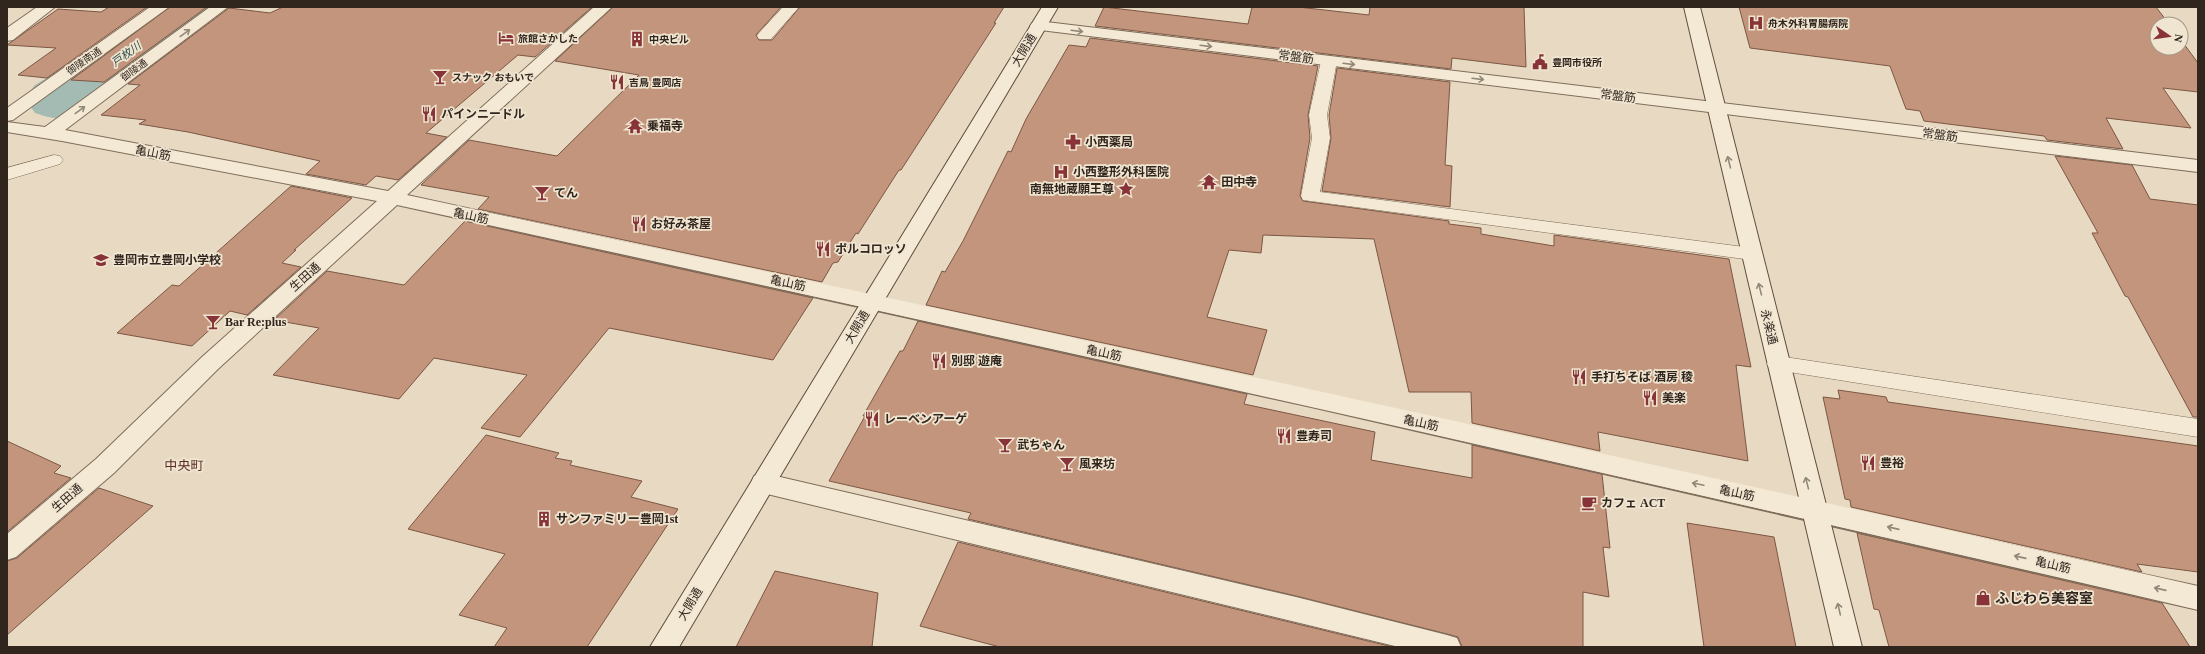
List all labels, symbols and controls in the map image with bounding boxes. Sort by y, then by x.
hospital icon: 舟木外科胃腸病院 [1747,14,1765,32]
north arrow [2149,16,2189,56]
place label: 舟木外科胃腸病院 [1768,18,1848,29]
one-way arrow [1070,27,1083,35]
one-way arrow [179,29,190,37]
hotel icon: 旅館さかした [497,29,515,47]
building icon: 中央ビル [628,30,646,48]
street label: 大開通 [1009,31,1039,69]
place label: 旅館さかした [518,33,578,44]
text: N [2172,33,2185,44]
place label: 中央ビル [649,34,689,45]
water label: 戸枚川 [109,39,144,69]
one-way arrow [1199,43,1212,50]
street label: 御陵南通 [64,45,104,77]
street label: 常盤筋 [1277,48,1315,66]
public building icon: 豊岡市役所 [1531,53,1549,71]
street label: 御陵通 [119,57,149,83]
place label: 豊岡市役所 [1552,57,1602,68]
one-way arrow [1342,60,1355,68]
bar icon: スナック おもいで [431,68,449,86]
place label: スナック おもいで [452,72,534,83]
restaurant icon: 吉鳥 豊岡店 [608,73,626,91]
one-way arrow [1471,75,1484,83]
place label: 吉鳥 豊岡店 [629,77,682,88]
street label: 常盤筋 [1599,87,1637,105]
restaurant icon: パインニードル [420,105,438,123]
one-way arrow [75,106,86,114]
place label: パインニードル [441,107,525,121]
temple icon: 乗福寺 [626,117,644,135]
place label: 乗福寺 [647,119,683,133]
street label: 常盤筋 [1921,126,1959,144]
pharmacy icon: 小西薬局 [1064,133,1082,151]
place label: 小西薬局 [1085,135,1133,149]
street label: 亀山筋 [134,143,172,163]
one-way arrow [1725,156,1733,169]
hospital icon: 小西整形外科医院 [1052,163,1070,181]
place label: 小西整形外科医院 [1073,165,1169,179]
temple icon: 田中寺 [1200,173,1218,191]
place label: 田中寺 [1221,175,1257,189]
place icon: 南無地蔵願王尊 [1117,180,1135,198]
place label: 南無地蔵願王尊 [1030,182,1114,196]
bar icon: てん [533,184,551,202]
place label: てん [554,186,578,200]
street label: 亀山筋 [452,205,490,227]
restaurant icon: お好み茶屋 [630,215,648,233]
place label: お好み茶屋 [651,217,711,231]
restaurant icon: ポルコロッソ [814,240,832,258]
place label: ポルコロッソ [835,242,907,256]
school or university icon: 豊岡市立豊岡小学校 [92,251,110,269]
place label: 豊岡市立豊岡小学校 [113,253,221,267]
street label: 生田通 [287,260,323,294]
street label: 亀山筋 [769,272,807,294]
one-way arrow [1756,282,1764,295]
street label: 大開通 [842,308,872,346]
street label: 永楽通 [1758,308,1780,346]
bar icon: Bar Re:plus [204,313,222,331]
place label: Bar Re:plus [225,315,287,329]
street label: 亀山筋 [1085,342,1123,364]
restaurant icon: 別邸 遊庵 [930,352,948,370]
place label: 別邸 遊庵 [951,354,1002,368]
restaurant icon: 手打ちそば 酒房 稜 [1570,368,1588,386]
place label: 手打ちそば 酒房 稜 [1591,370,1693,384]
restaurant icon: 美楽 [1641,389,1659,407]
place label: 美楽 [1662,391,1686,405]
restaurant icon: レーベンアーゲ [863,410,881,428]
place label: レーベンアーゲ [884,412,967,426]
street label: 亀山筋 [1402,412,1440,434]
restaurant icon: 豊寿司 [1275,427,1293,445]
place label: 豊寿司 [1296,429,1332,443]
bar icon: 武ちゃん [996,436,1014,454]
place label: 武ちゃん [1017,438,1065,452]
restaurant icon: 豊裕 [1859,454,1877,472]
bar icon: 風来坊 [1058,455,1076,473]
place label: 豊裕 [1880,456,1904,470]
place label: 風来坊 [1079,457,1115,471]
district label: 中央町 [164,458,204,473]
one-way arrow [1803,477,1811,490]
one-way arrow [1692,480,1705,488]
street label: 生田通 [49,481,85,515]
street label: 亀山筋 [1718,482,1756,504]
cafe icon: カフェ ACT [1580,494,1598,512]
place label: カフェ ACT [1601,496,1665,510]
building icon: サンファミリー豊岡1st [535,510,553,528]
place label: サンファミリー豊岡1st [556,512,678,526]
one-way arrow [1887,524,1900,531]
one-way arrow [2013,552,2026,560]
street label: 亀山筋 [2034,554,2072,576]
street label: 大開通 [675,585,705,623]
one-way arrow [2154,585,2167,592]
shop icon: ふじわら美容室 [1974,589,1992,607]
place label: ふじわら美容室 [1995,591,2093,606]
one-way arrow [1834,603,1842,616]

